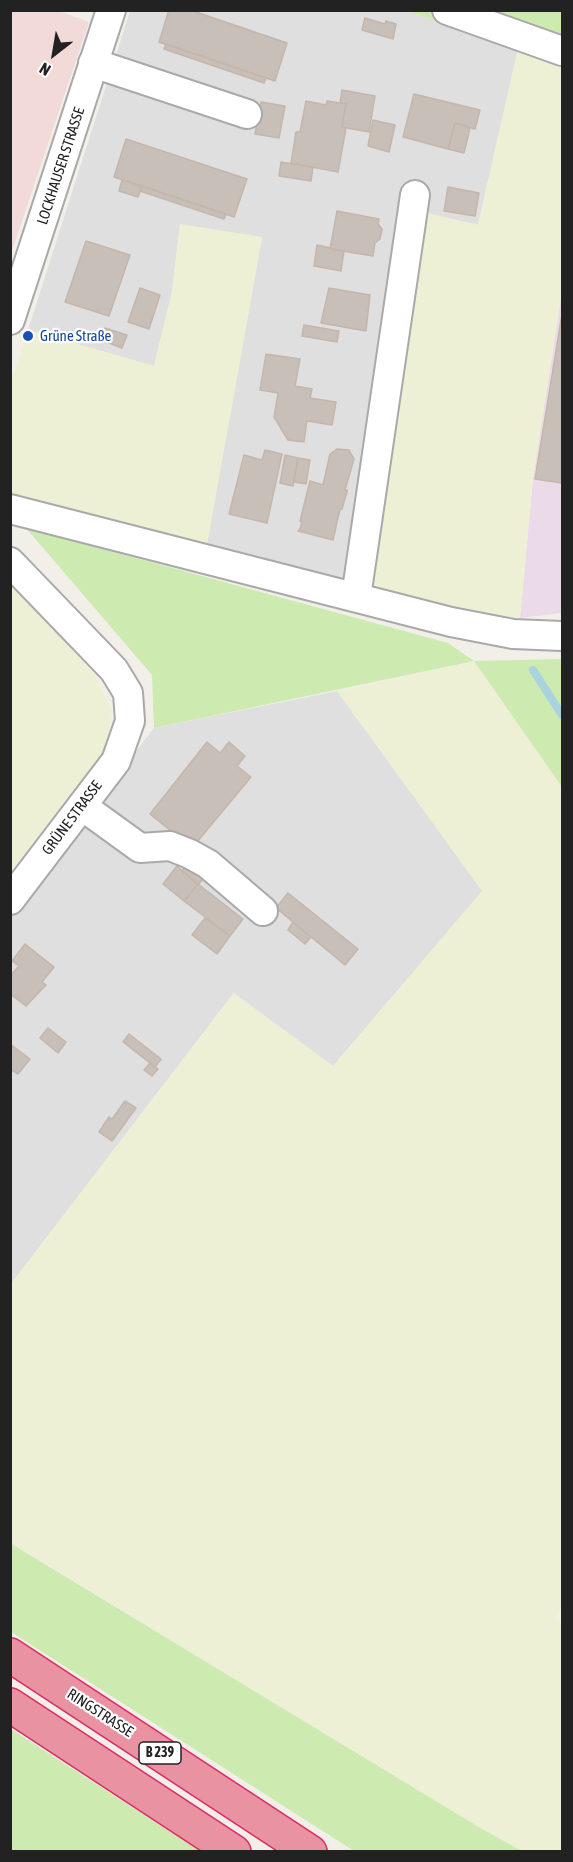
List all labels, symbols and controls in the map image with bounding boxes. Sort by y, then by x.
north arrow [24,24,84,84]
text: N [36,59,53,80]
street label: LOCKHAUSER STRASSE [34,105,88,227]
place label: Grüne Straße [40,327,111,345]
marker: Grüne Straße [21,329,35,343]
street label: GRÜNE STRASSE [38,777,106,859]
street label: RINGSTRASSE [64,1685,136,1741]
road number: B 239 [139,1742,181,1764]

